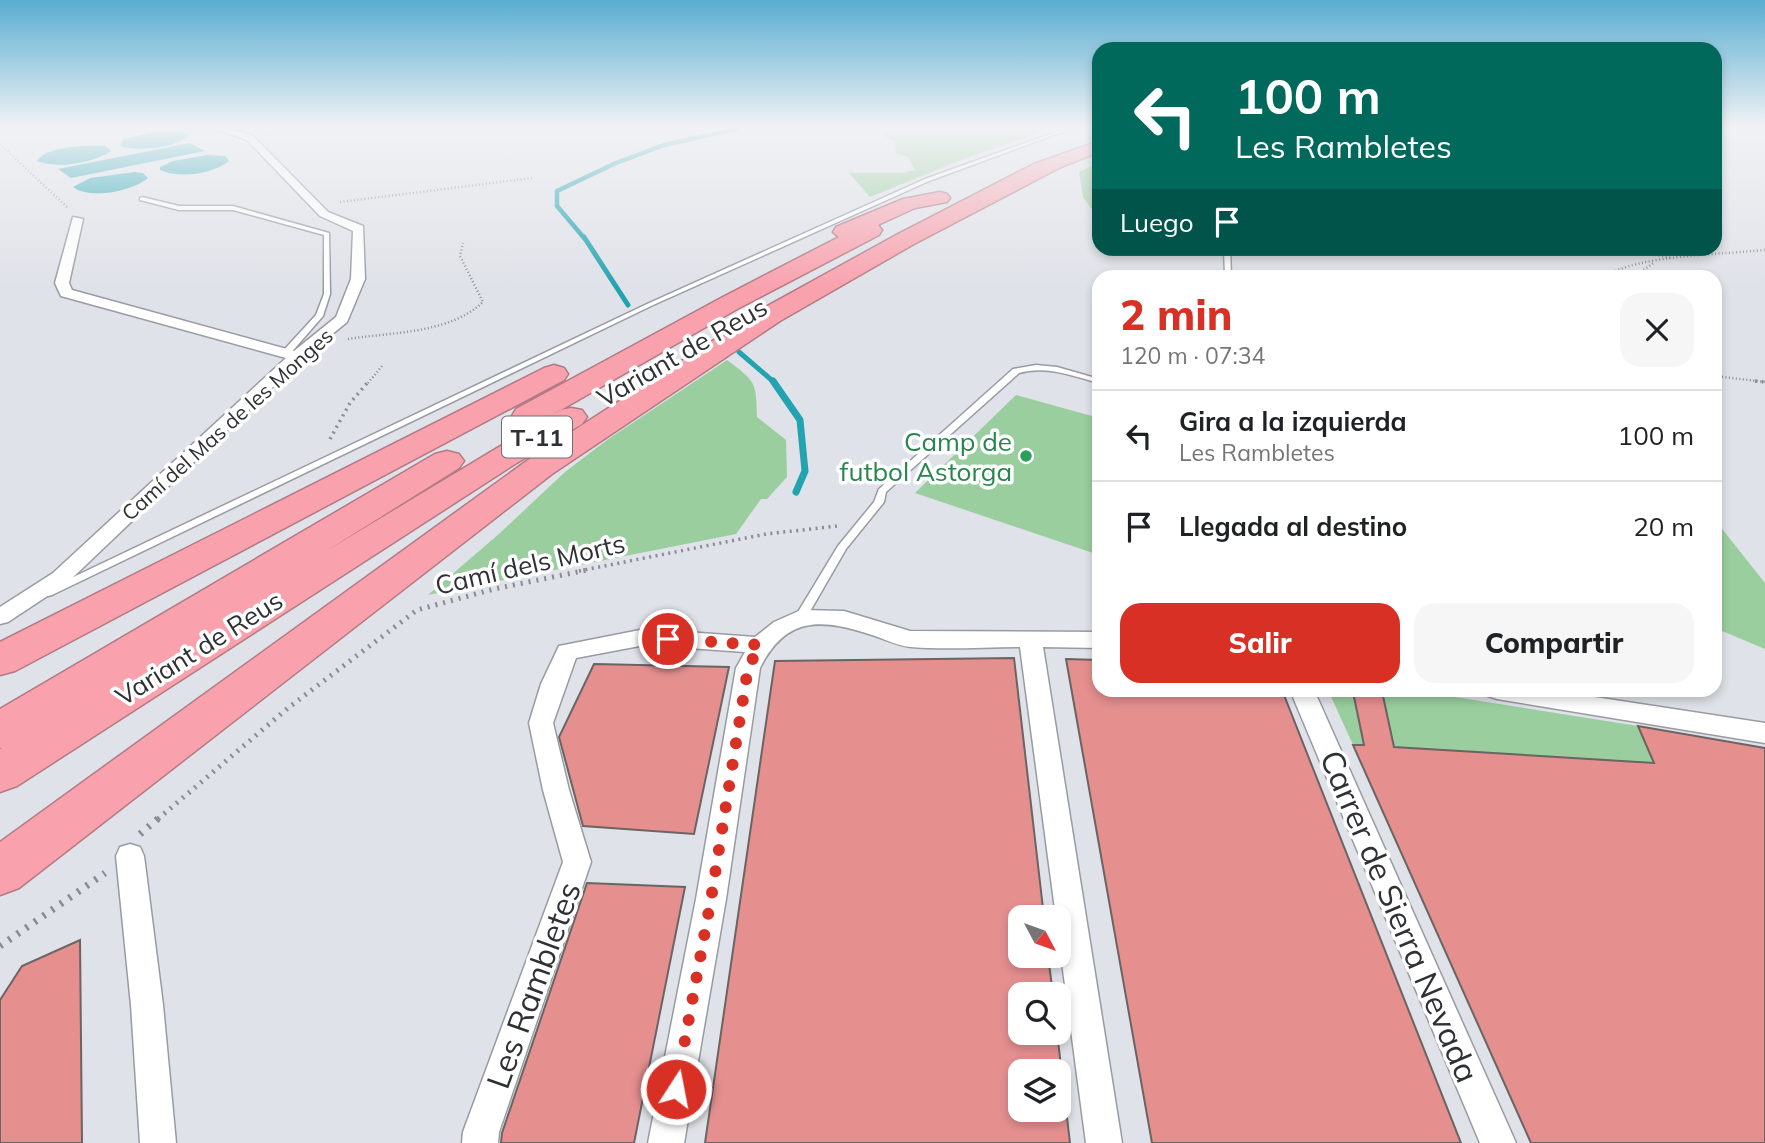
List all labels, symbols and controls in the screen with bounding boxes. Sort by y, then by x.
text: 100 m [1235,65,1381,126]
icon: left [1120,70,1211,161]
text: Les Rambletes [1235,126,1452,166]
icon: arrive [1208,203,1246,241]
text: Luego [1120,206,1194,239]
text: 2 min [1120,288,1233,341]
street label: Variant de Reus [591,290,773,414]
button: close [1620,293,1694,367]
street label: Camí del Mas de les Monges [116,322,338,526]
text: 120 m · 07:34 [1120,341,1265,370]
text: Gira a la izquierda [1179,405,1407,438]
road number: T-11 [502,416,572,458]
icon: left [1120,417,1158,455]
text: 100 m [1618,419,1694,452]
place label: Camp de futbol Astorga [840,425,1012,488]
text: Les Rambletes [1179,438,1335,467]
marker: Camp de futbol Astorga [1018,448,1034,464]
icon: arrive [1120,508,1158,546]
text: Llegada al destino [1179,510,1407,543]
text: 20 m [1633,510,1694,543]
street label: Camí dels Morts [432,526,628,602]
street label: Variant de Reus [109,583,289,713]
button: Salir [1120,603,1400,683]
button: Compartir [1414,603,1694,683]
pin [638,609,698,669]
icon: arrive [649,620,687,658]
street label: Carrer de Sierra Nevada [1312,744,1488,1088]
street label: Les Rambletes [477,876,589,1094]
north arrow [1008,905,1071,968]
map controls [1008,905,1071,1122]
button: search [1008,982,1071,1045]
position arrow [639,1052,713,1126]
button: layers [1008,1059,1071,1122]

